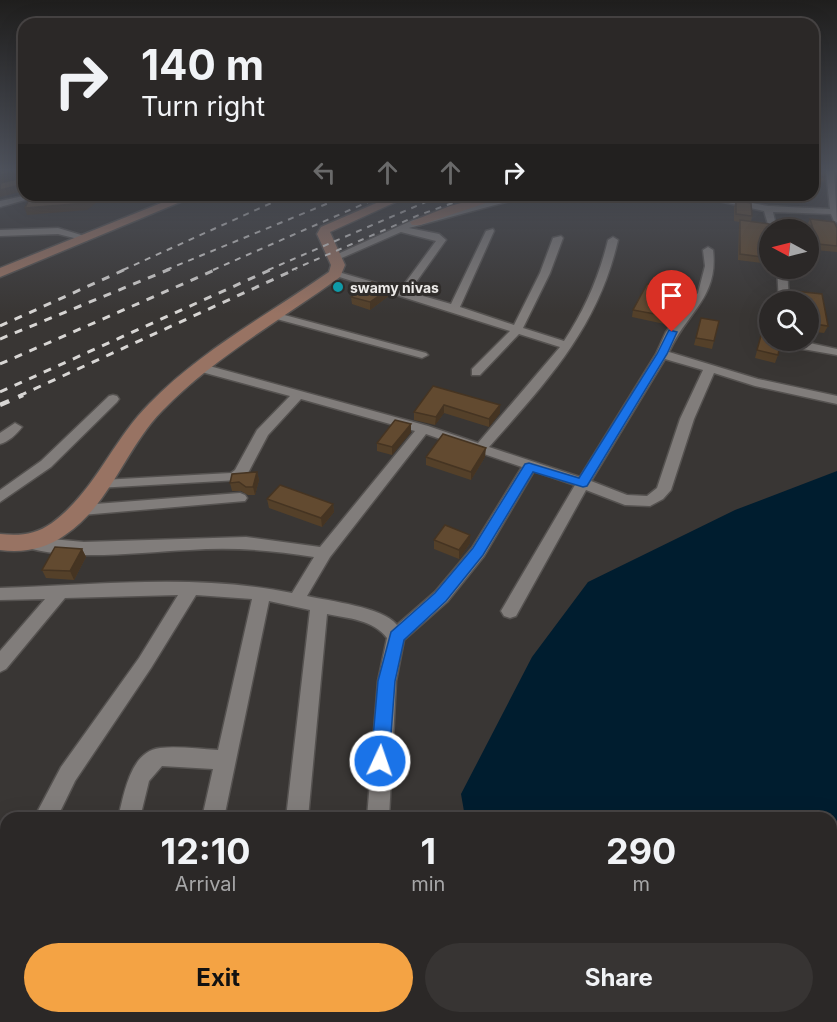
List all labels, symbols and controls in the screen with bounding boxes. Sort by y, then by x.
text: 140 m [141,39,264,90]
icon: right [42,42,120,120]
text: Turn right [141,90,265,123]
icon: left [308,156,341,189]
icon: ahead [371,156,404,189]
icon: ahead [434,156,467,189]
icon: right [497,156,530,189]
north arrow [759,219,819,279]
map controls [759,219,819,351]
pin [646,270,697,332]
place label: swamy nivas [350,279,439,296]
icon: arrive [655,279,688,312]
marker: swamy nivas [331,280,345,294]
button: search [759,291,819,351]
position arrow [348,729,412,793]
text: 12:10 [161,829,251,873]
text: 1 [421,829,436,873]
text: 290 [606,829,676,873]
text: Arrival [175,872,236,896]
text: min [411,872,445,896]
text: m [632,872,650,896]
button: Exit [24,943,413,1012]
button: Share [425,943,813,1012]

